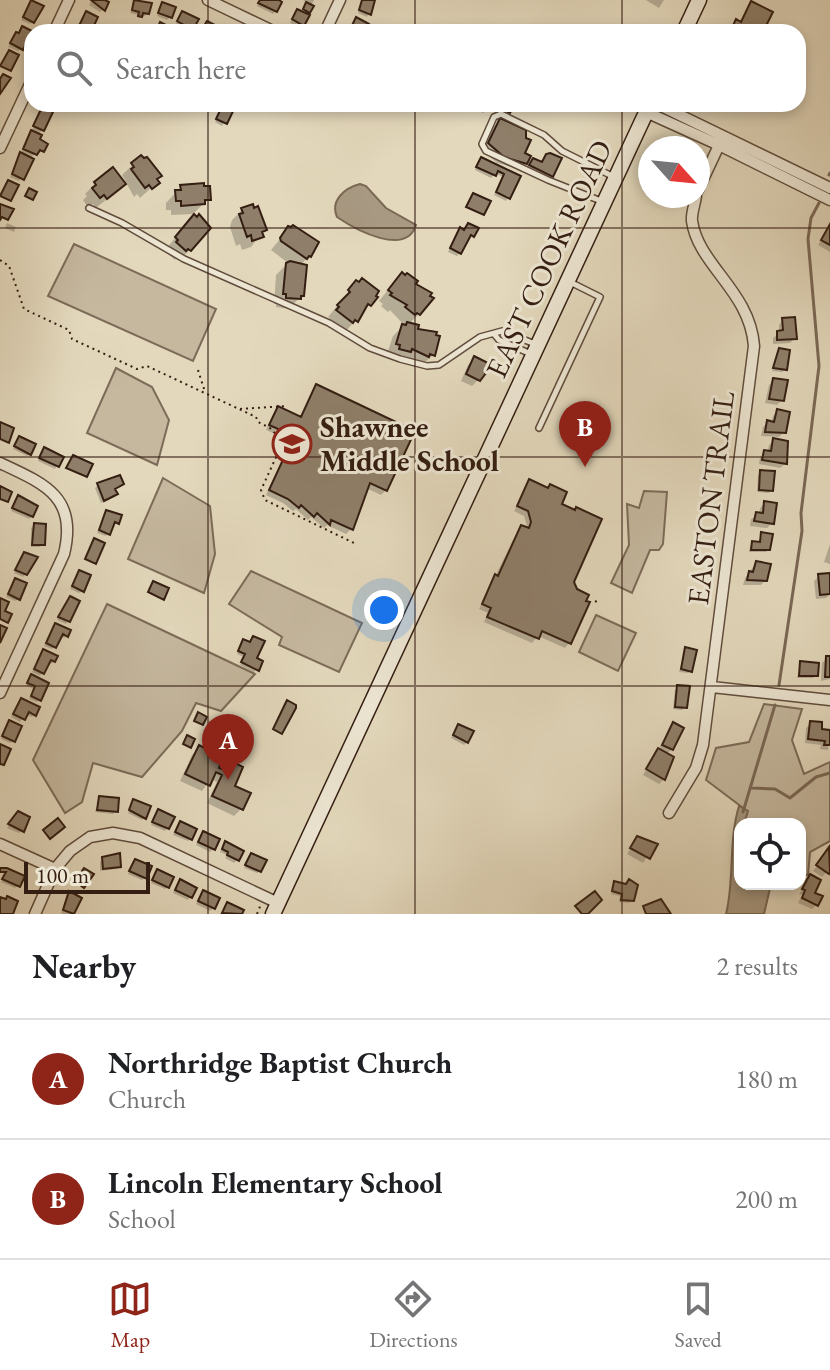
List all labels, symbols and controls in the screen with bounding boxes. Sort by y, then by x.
search box [24,24,806,112]
icon: search [52,46,96,90]
text: Search here [116,49,246,88]
street label: EAST COOK ROAD [476,134,621,384]
north arrow [638,136,710,208]
street label: EASTON TRAIL [678,388,743,607]
pin: B [559,401,611,467]
place label: Shawnee Middle School [320,407,499,480]
school or university icon: Shawnee Middle School [271,423,313,465]
your location [364,590,404,630]
pin: A [202,714,254,780]
map controls [734,818,806,890]
button: locate [734,818,806,890]
scale bar [24,858,150,894]
text: 100 m [36,861,89,890]
text: Nearby [32,944,136,988]
text: 2 results [717,949,798,983]
text: Northridge Baptist Church [108,1043,452,1082]
text: A [49,1062,67,1096]
text: 180 m [735,1062,798,1096]
text: Church [108,1082,186,1116]
text: Lincoln Elementary School [108,1163,443,1202]
text: B [50,1182,66,1216]
text: 200 m [735,1182,798,1216]
text: School [108,1202,176,1236]
tab: Map [108,1277,152,1354]
tab: Directions [369,1277,458,1354]
tab: Saved [674,1277,722,1354]

